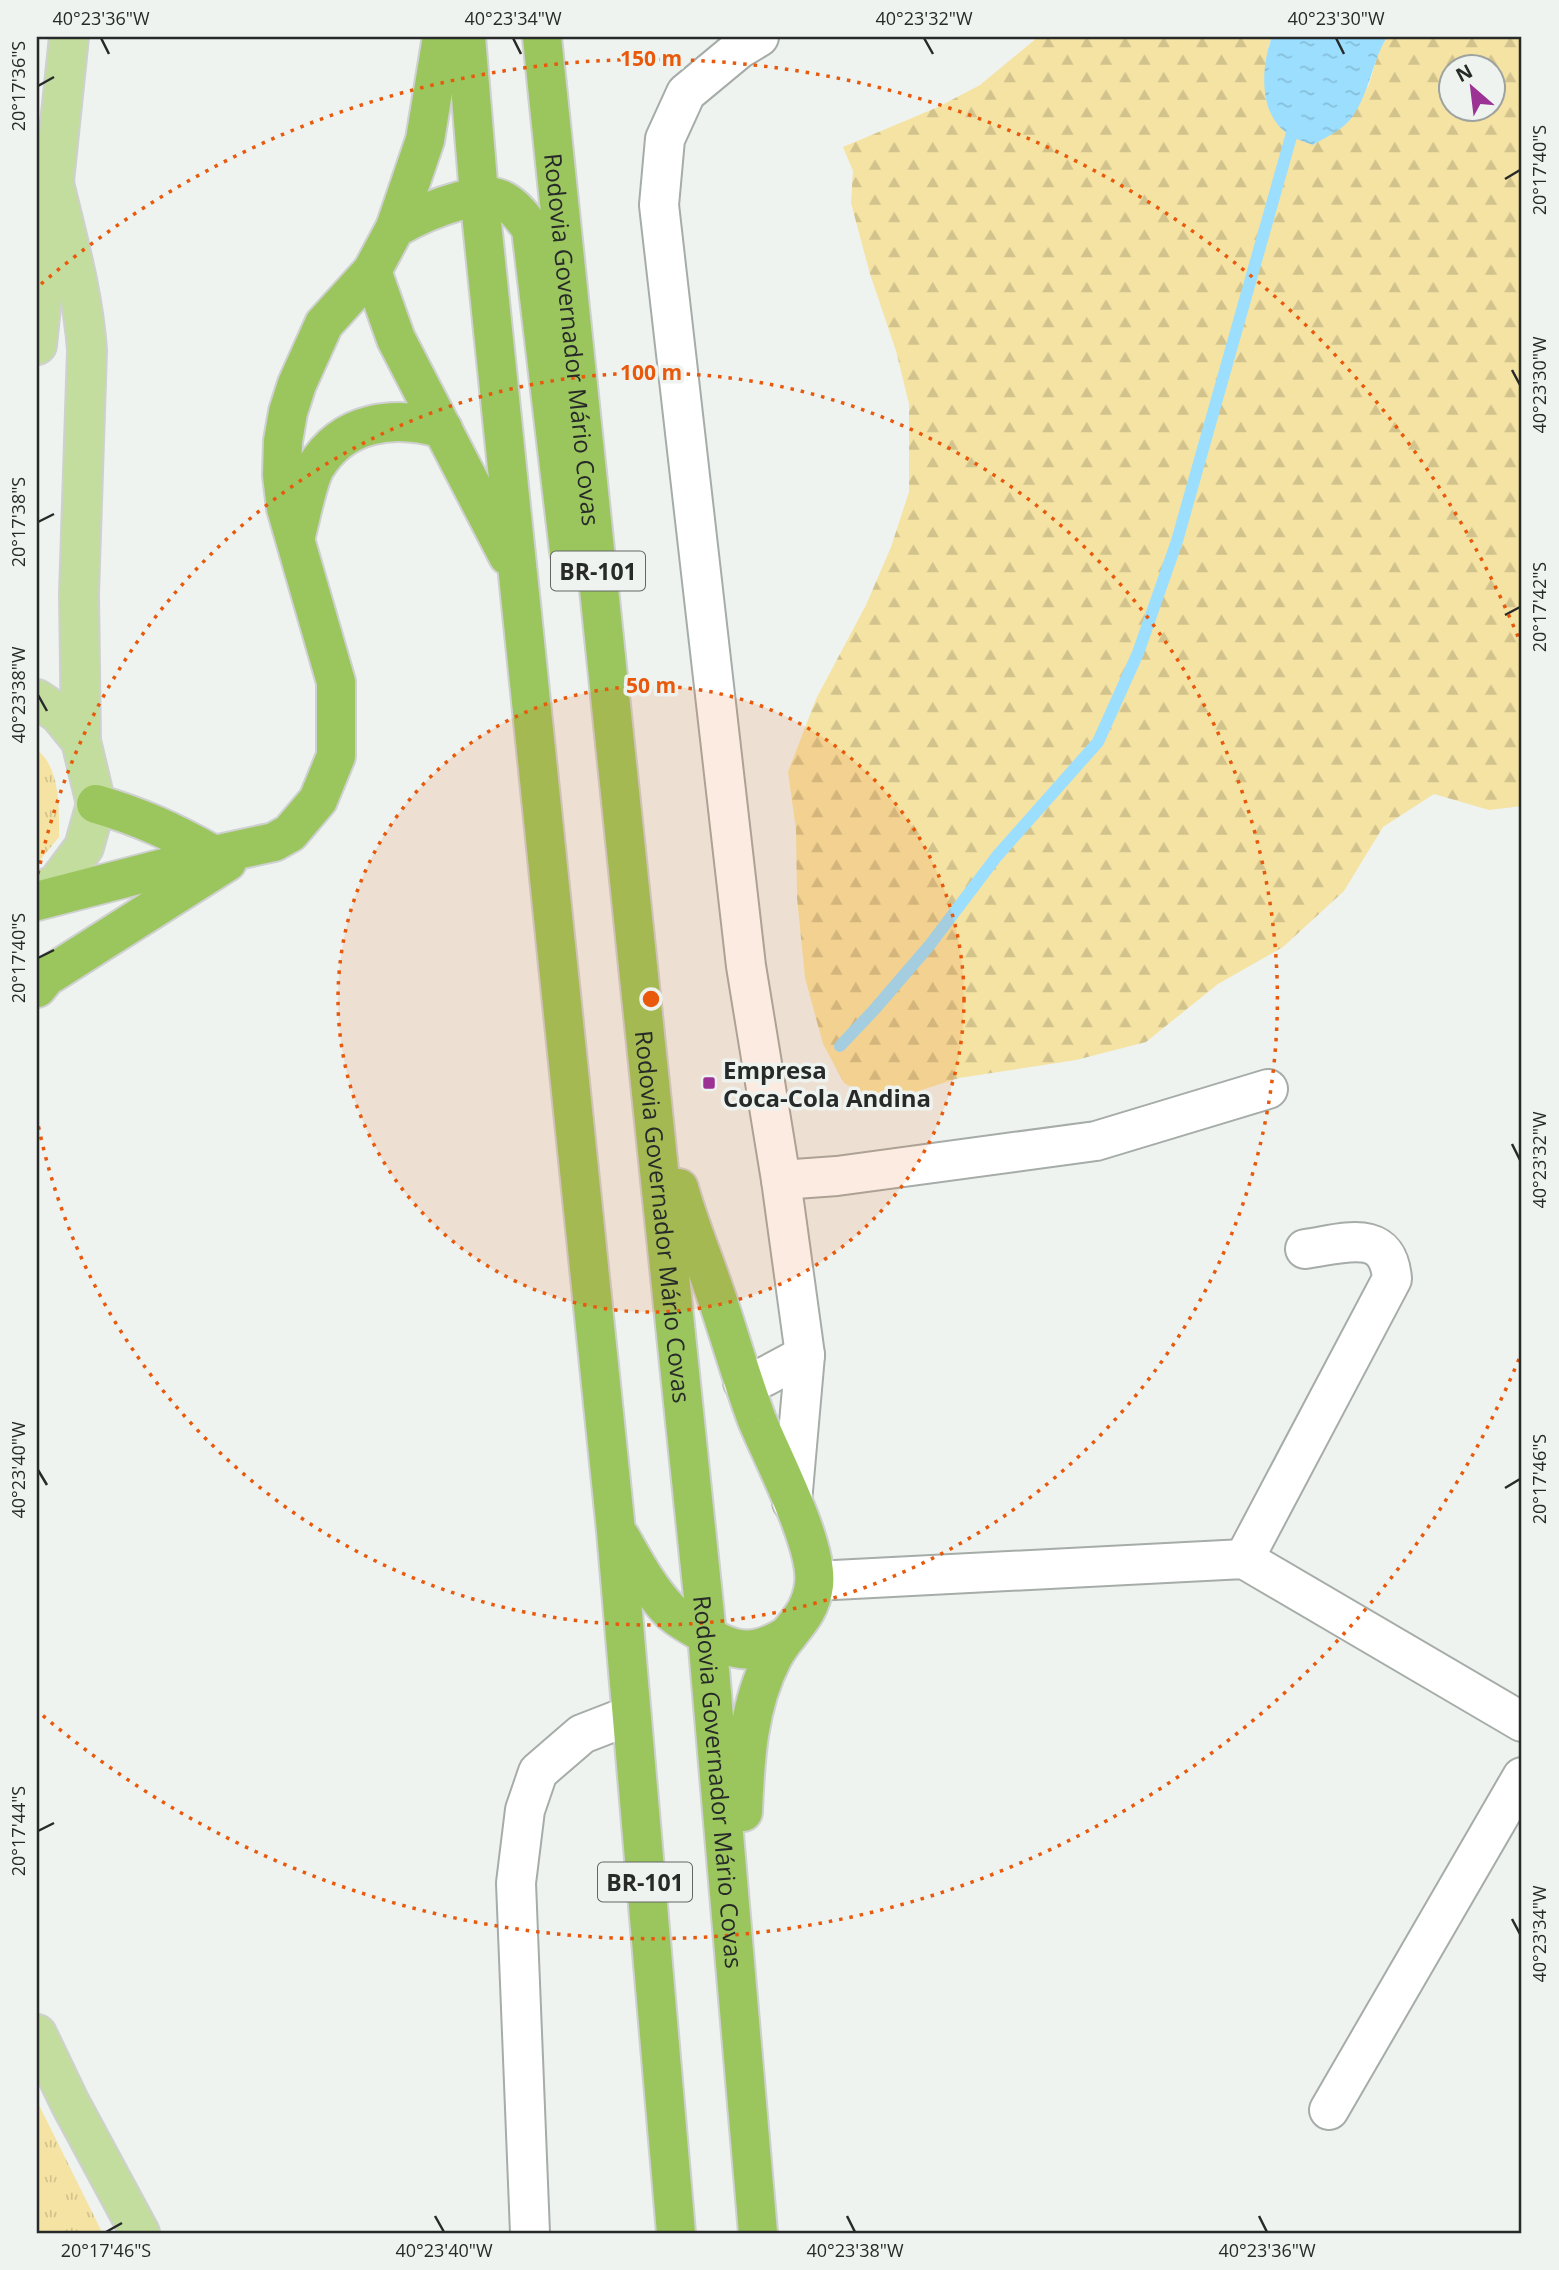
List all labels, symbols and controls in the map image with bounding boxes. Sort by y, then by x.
text: 40°23'36"W [52,6,150,30]
text: 40°23'34"W [464,6,562,30]
text: 40°23'32"W [875,6,973,30]
text: 40°23'30"W [1287,6,1385,30]
text: 20°17'36"S [6,41,30,131]
text: 150 m [620,44,682,72]
north arrow [1436,52,1506,122]
text: N [1451,58,1477,88]
text: 20°17'40"S [1527,125,1551,215]
street label: Rodovia Governador Mário Covas [538,152,609,527]
text: 40°23'30"W [1527,336,1551,434]
text: 100 m [620,358,682,386]
text: 20°17'38"S [6,477,30,567]
road number: BR-101 [551,552,645,590]
text: 20°17'42"S [1527,562,1551,652]
text: 40°23'38"W [6,646,30,744]
text: 50 m [626,671,676,699]
text: 20°17'40"S [6,913,30,1003]
centre of rings [639,987,663,1011]
street label: Rodovia Governador Mário Covas [628,1029,699,1405]
place label: Empresa Coca-Cola Andina [723,1053,931,1114]
marker: Empresa Coca-Cola Andina [701,1075,717,1091]
text: 40°23'32"W [1527,1111,1551,1209]
text: 40°23'40"W [6,1421,30,1519]
text: 20°17'46"S [1527,1434,1551,1524]
street label: Rodovia Governador Mário Covas [687,1594,752,1970]
text: 20°17'44"S [6,1786,30,1876]
road number: BR-101 [598,1862,692,1901]
text: 40°23'34"W [1527,1885,1551,1983]
text: 20°17'46"S [61,2238,151,2262]
text: 40°23'40"W [395,2238,493,2262]
text: 40°23'38"W [806,2238,904,2262]
text: 40°23'36"W [1218,2238,1316,2262]

